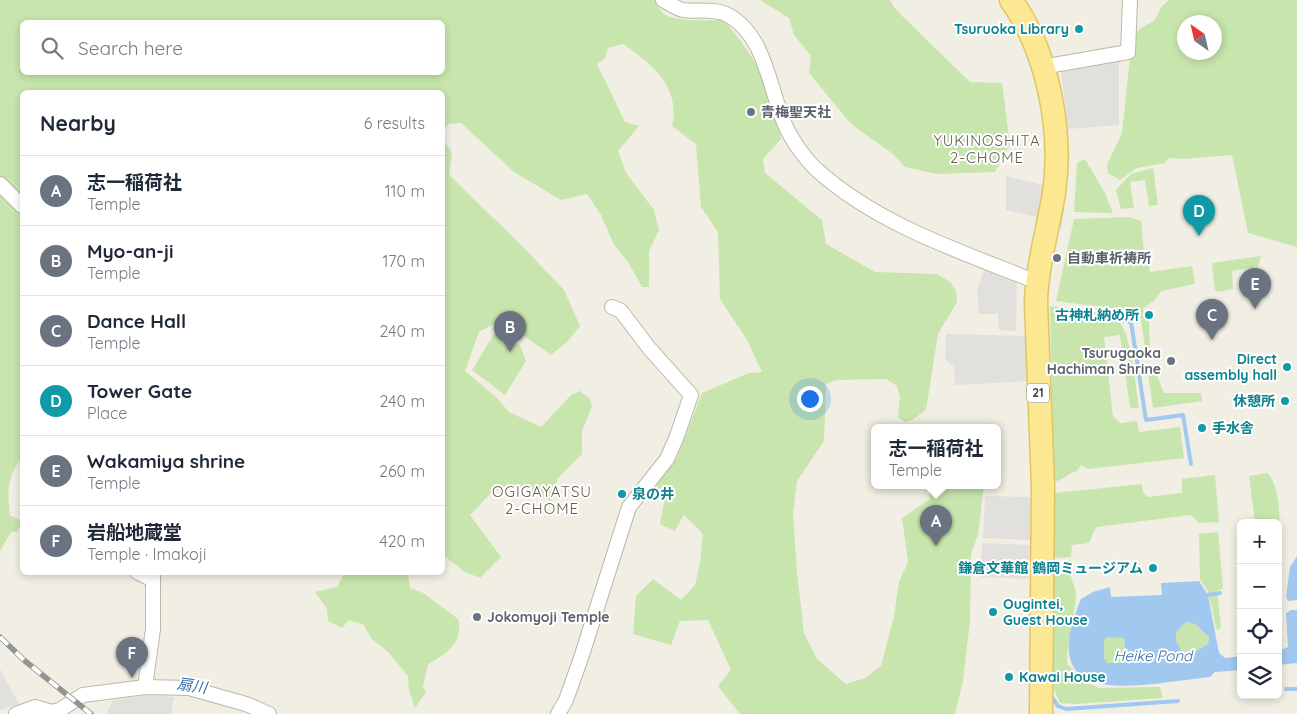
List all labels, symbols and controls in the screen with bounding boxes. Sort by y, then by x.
north arrow [1177,15,1222,60]
search box [20,20,445,75]
place label: Tsuruoka Library [954,20,1069,38]
marker: Tsuruoka Library [1073,23,1085,35]
icon: search [38,34,66,62]
text: Search here [78,36,183,60]
place label: 青梅聖天社 [761,103,831,121]
marker: 青梅聖天社 [745,106,757,118]
text: Nearby [40,110,116,136]
text: 6 results [364,113,425,133]
district label: YUKINOSHITA 2-CHOME [933,131,1041,167]
text: 志一稲荷社 [87,170,182,194]
text: A [51,181,61,201]
text: 110 m [385,181,425,201]
text: Temple [87,194,141,214]
pin: D [1183,195,1215,236]
text: Myo-an-ji [87,239,174,263]
place label: 自動車祈祷所 [1067,249,1151,267]
text: B [51,251,61,271]
text: 170 m [382,251,425,271]
marker: 自動車祈祷所 [1051,252,1063,264]
text: Temple [87,263,141,283]
pin: E [1239,268,1271,309]
pin: C [1196,299,1228,340]
place label: 古神札納め所 [1055,306,1139,324]
text: Dance Hall [87,309,186,333]
marker: 古神札納め所 [1143,309,1155,321]
pin: B [494,311,526,352]
text: C [51,321,61,341]
text: 240 m [379,321,425,341]
text: Temple [87,333,141,353]
place label: Tsurugaoka Hachiman Shrine [1047,344,1161,378]
place label: Direct assembly hall [1184,350,1277,384]
marker: Tsurugaoka Hachiman Shrine [1165,355,1177,367]
marker: Direct assembly hall [1281,361,1293,373]
text: Tower Gate [87,379,192,403]
road number: 21 [1027,383,1049,402]
your location [797,386,823,412]
text: D [50,391,62,411]
text: 240 m [379,391,425,411]
place label: 休憩所 [1233,392,1275,410]
marker: 休憩所 [1279,395,1291,407]
text: Place [87,403,127,423]
place label: 手水舎 [1212,419,1254,437]
marker: 手水舎 [1196,422,1208,434]
popup [871,424,1001,489]
text: 志一稲荷社 [888,436,984,460]
text: Wakamiya shrine [87,449,245,473]
text: Temple [888,460,942,480]
text: E [51,461,61,481]
text: 260 m [379,461,425,481]
text: Temple [87,473,141,493]
district label: OGIGAYATSU 2-CHOME [492,482,592,518]
place label: 泉の井 [632,485,674,503]
marker: 泉の井 [616,488,628,500]
pin: A [920,505,952,546]
map controls [1237,519,1282,699]
button: + [1237,519,1282,564]
text: 岩船地蔵堂 [87,520,182,544]
text: F [52,531,61,551]
text: 420 m [379,531,425,551]
text: Temple · Imakoji [87,544,206,564]
place label: 鎌倉文華館 鶴岡ミュージアム [958,559,1143,577]
marker: 鎌倉文華館 鶴岡ミュージアム [1147,562,1159,574]
button: − [1237,564,1282,609]
place label: Ougintei, Guest House [1003,595,1088,629]
marker: Ougintei, Guest House [987,606,999,618]
place label: Jokomyoji Temple [487,608,610,626]
button: locate [1237,609,1282,654]
marker: Jokomyoji Temple [471,611,483,623]
pin: F [116,637,148,678]
water label: Heike Pond [1114,646,1194,665]
button: layers [1237,654,1282,699]
place label: Kawai House [1019,668,1106,686]
marker: Kawai House [1003,671,1015,683]
water label: 扇川 [176,674,210,697]

